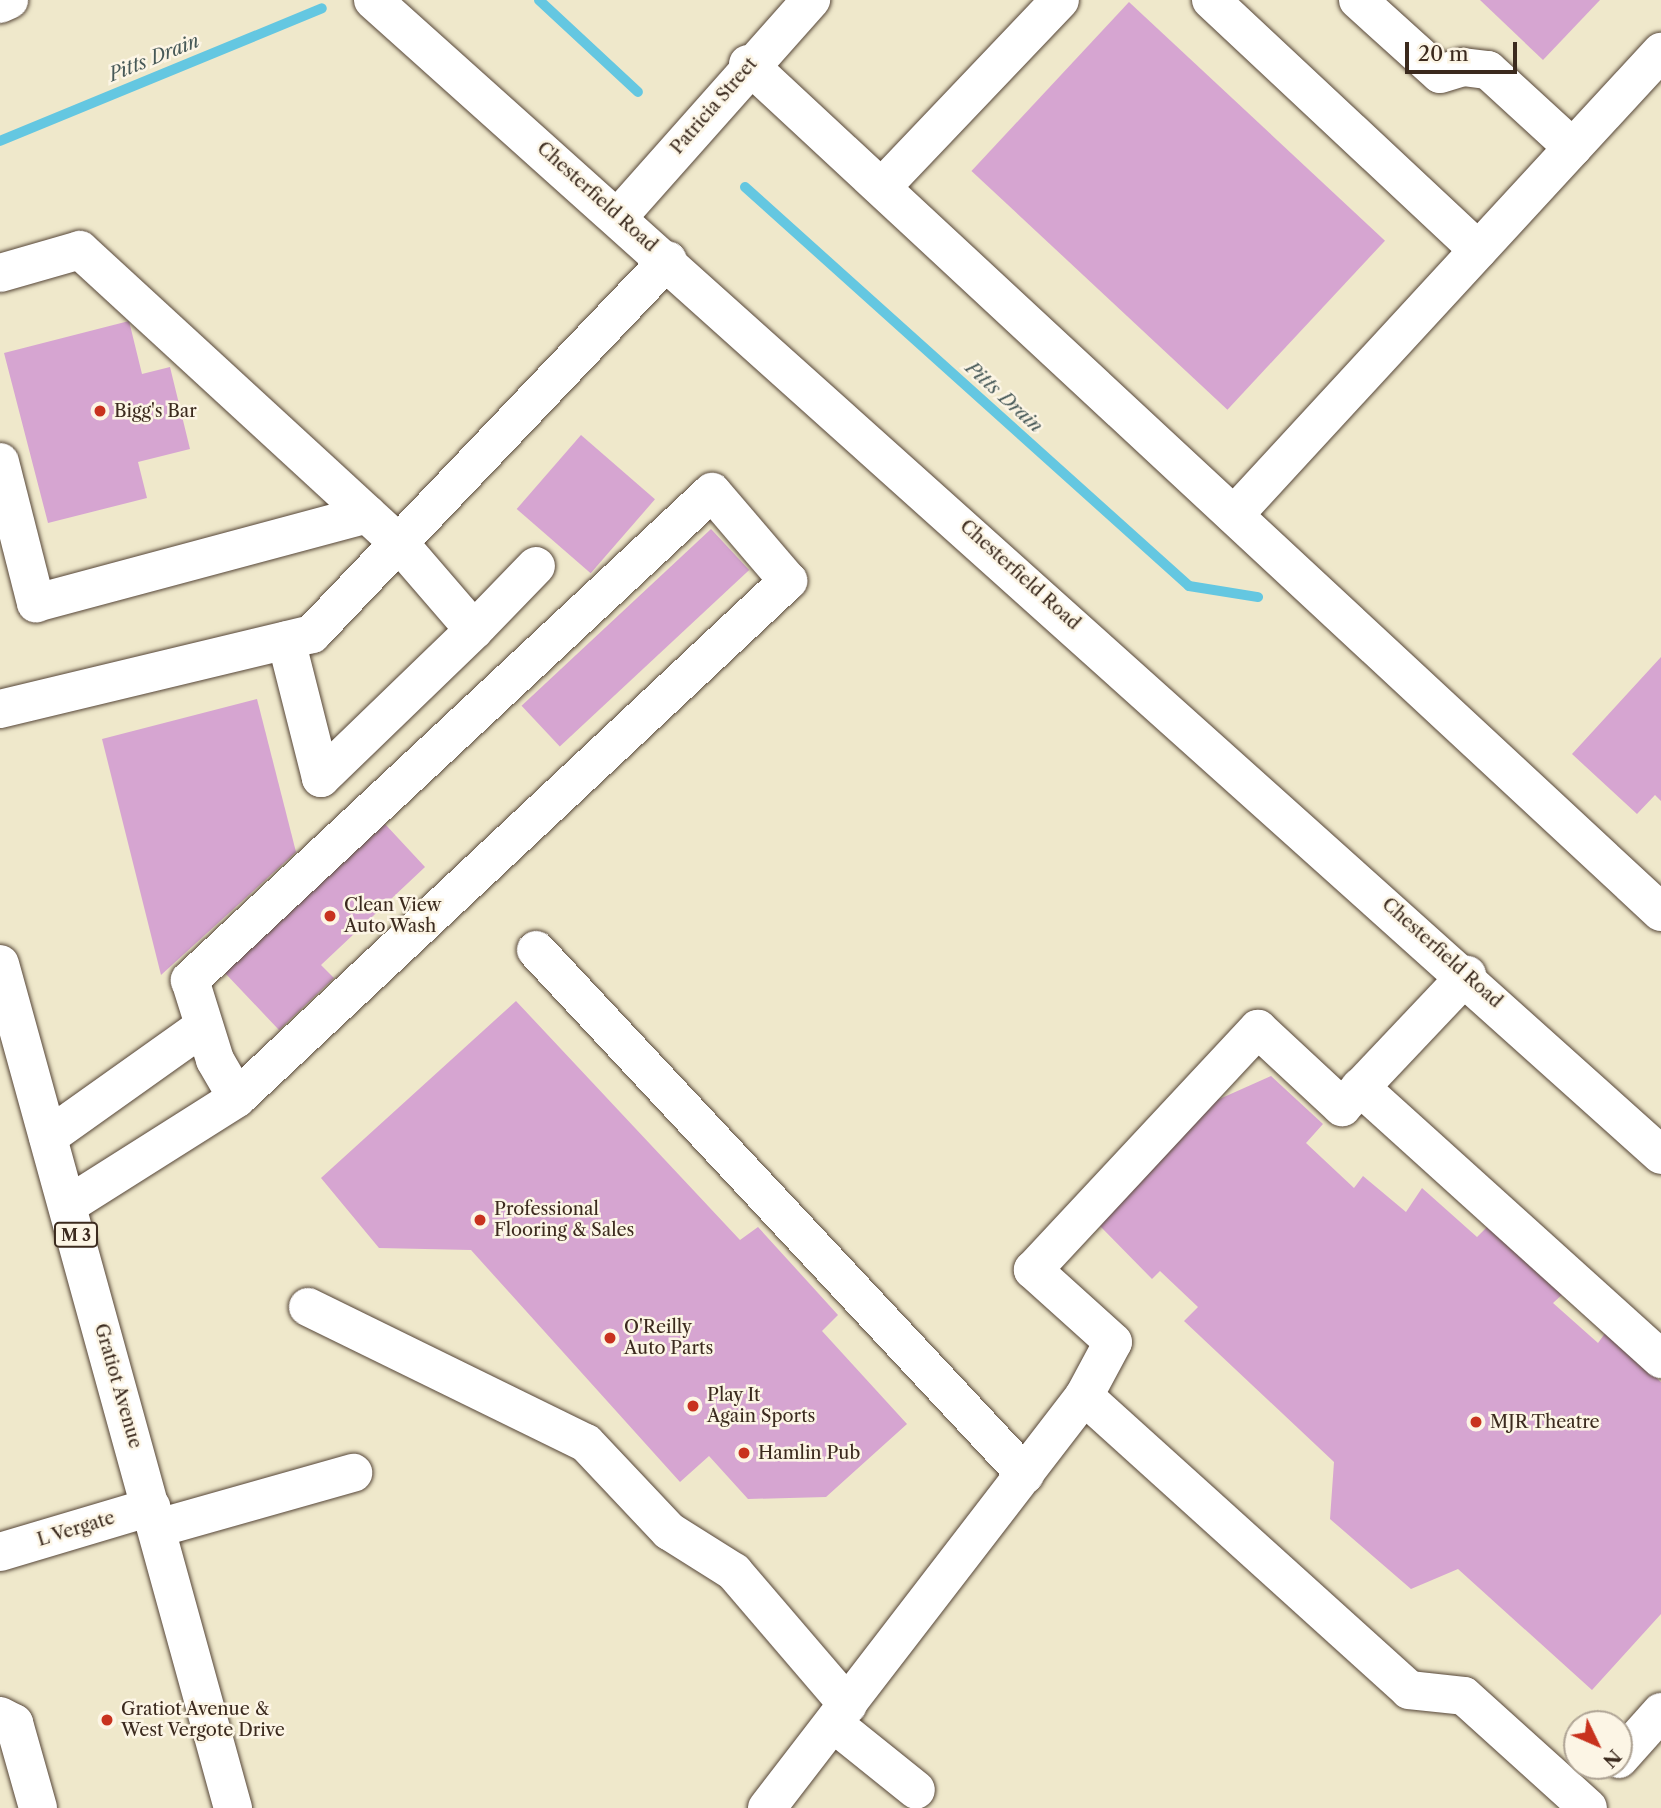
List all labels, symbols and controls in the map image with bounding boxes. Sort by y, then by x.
scale bar [1409,28,1521,72]
water label: Pitts Drain [105,30,203,86]
text: 20 m [1418,41,1469,66]
street label: Patricia Street [666,53,762,159]
street label: Chesterfield Road [533,137,661,257]
water label: Pitts Drain [961,357,1047,437]
place label: Bigg's Bar [114,400,197,422]
marker: Bigg's Bar [92,403,108,419]
street label: Chesterfield Road [956,515,1084,635]
street label: Chesterfield Road [1378,893,1506,1013]
place label: Clean View Auto Wash [344,895,442,937]
marker: Clean View Auto Wash [322,908,338,924]
place label: Professional Flooring & Sales [494,1199,634,1242]
marker: Professional Flooring & Sales [472,1212,488,1228]
road number: M 3 [53,1222,99,1247]
place label: O'Reilly Auto Parts [624,1317,713,1360]
street label: Gratiot Avenue [90,1321,146,1451]
marker: O'Reilly Auto Parts [602,1330,618,1346]
place label: Play It Again Sports [707,1385,815,1428]
marker: Play It Again Sports [685,1398,701,1414]
place label: MJR Theatre [1490,1411,1601,1433]
marker: MJR Theatre [1468,1414,1484,1430]
place label: Hamlin Pub [758,1442,860,1464]
marker: Hamlin Pub [736,1445,752,1461]
street label: L Vergate [34,1507,118,1551]
place label: Gratiot Avenue & West Vergote Drive [121,1699,286,1742]
north arrow [1563,1710,1633,1780]
marker: Gratiot Avenue & West Vergote Drive [99,1712,115,1728]
text: N [1598,1745,1626,1772]

